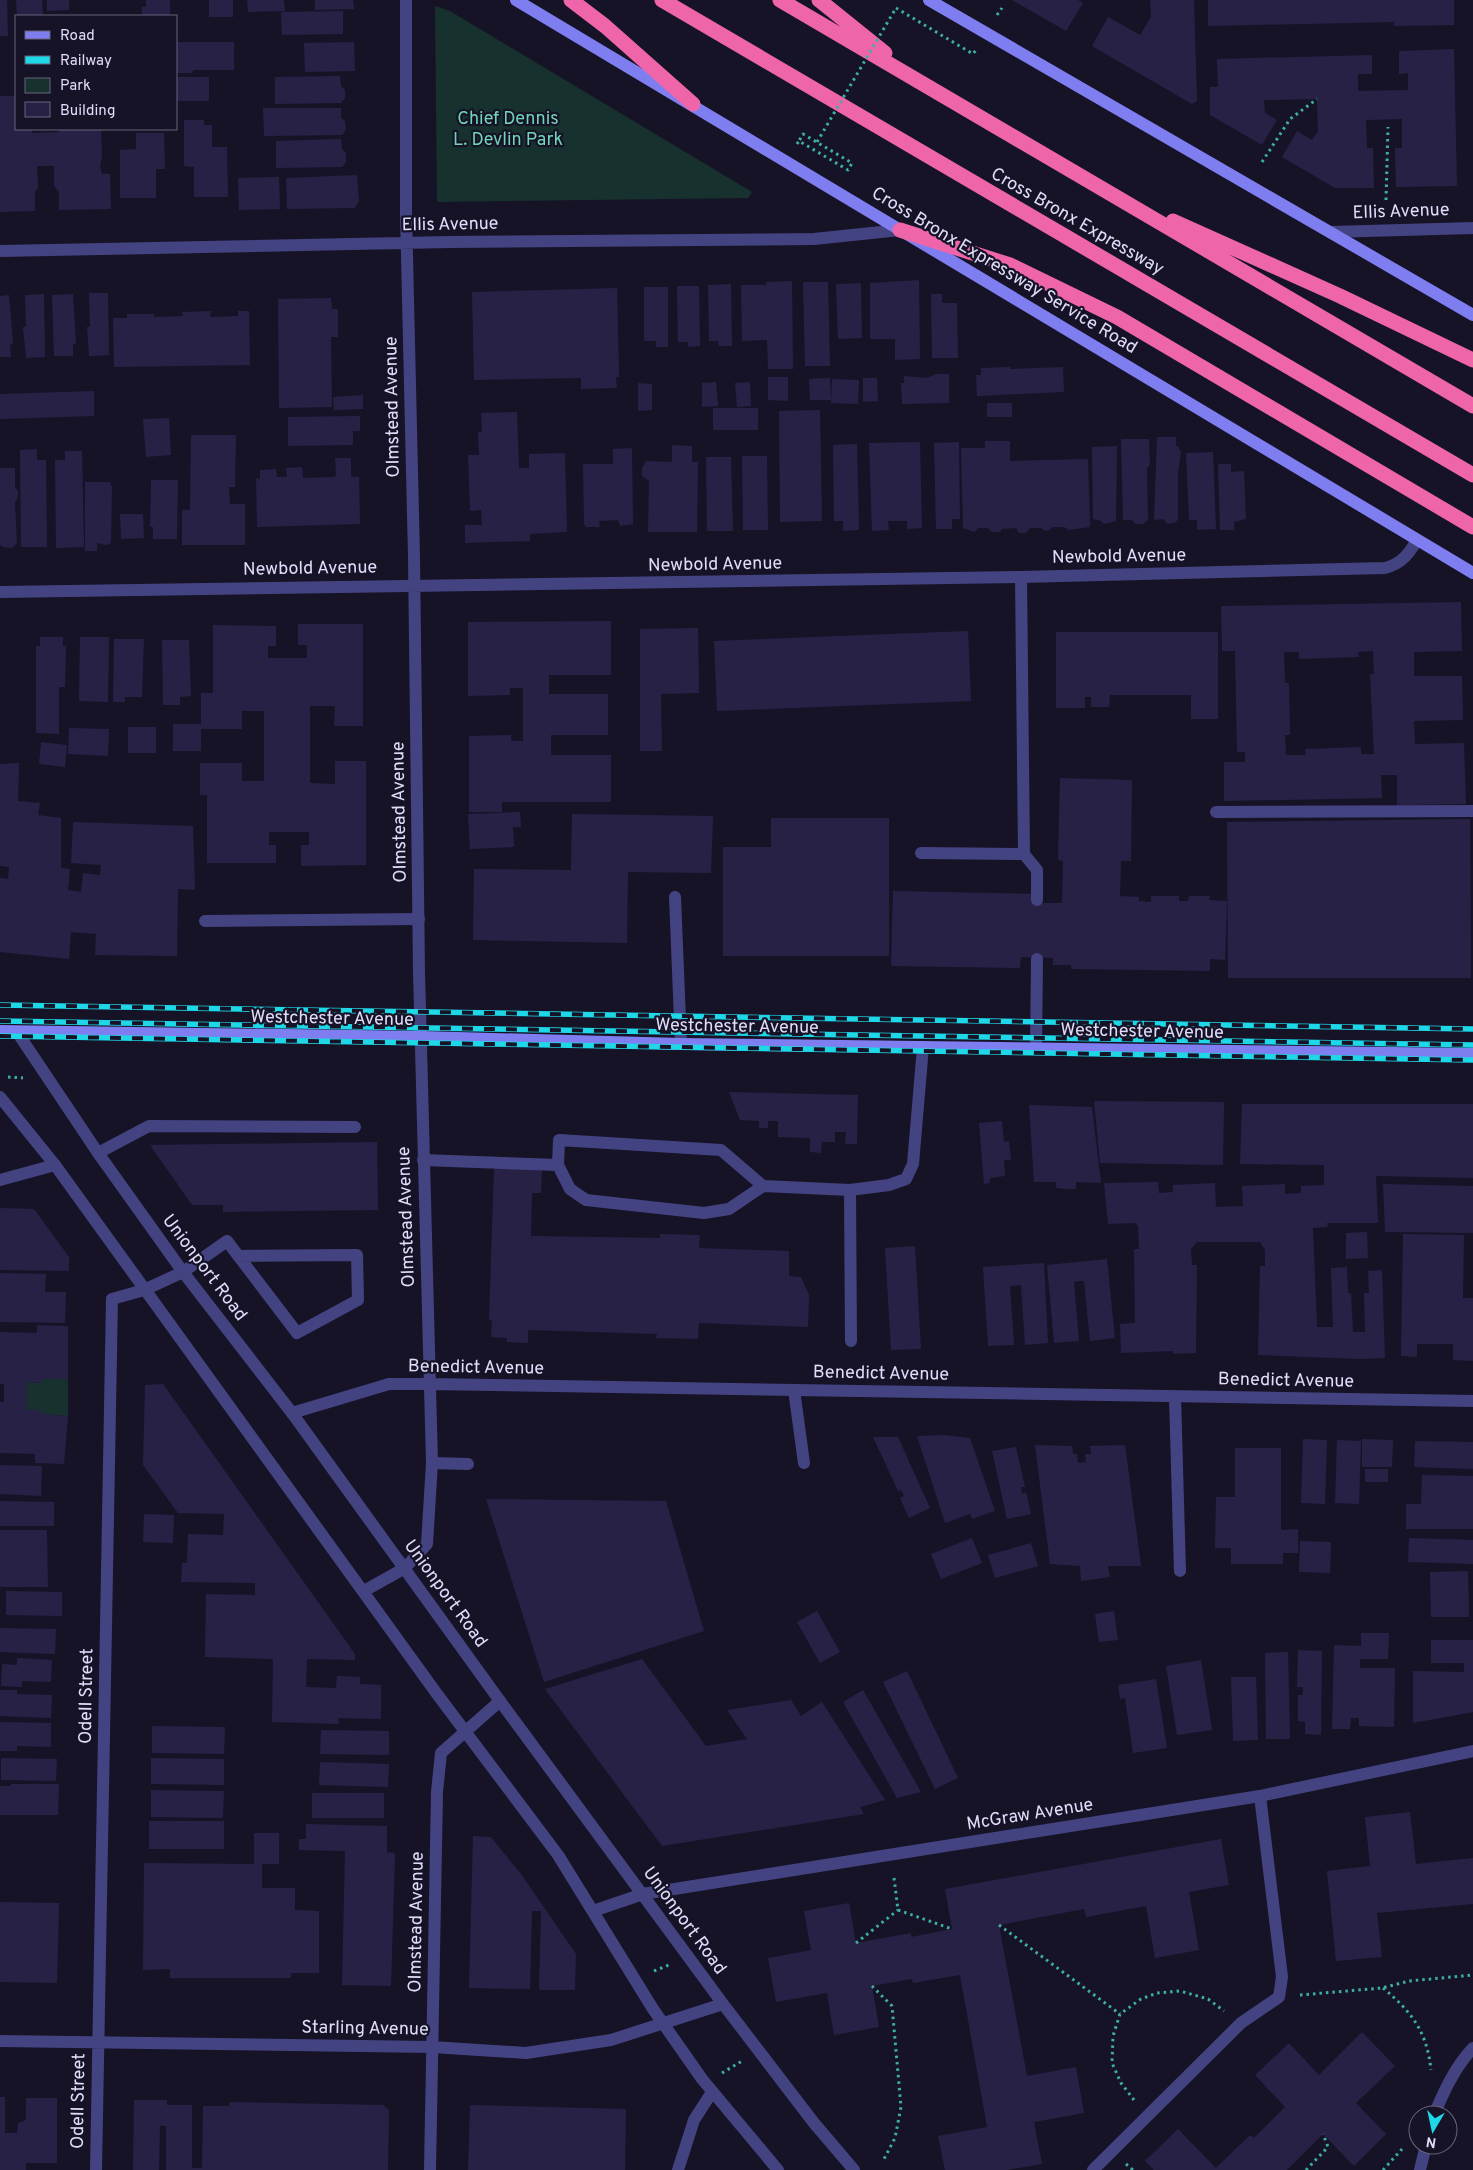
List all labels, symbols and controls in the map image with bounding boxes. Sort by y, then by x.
legend [15,15,178,130]
text: Road [60,27,95,46]
text: Railway [60,52,112,71]
text: Park [60,77,91,96]
text: Building [60,102,115,121]
park label: Chief Dennis L. Devlin Park [453,108,563,152]
street label: Cross Bronx Expressway [986,163,1168,281]
street label: Cross Bronx Expressway Service Road [867,182,1141,360]
street label: Ellis Avenue [1352,199,1450,225]
street label: Ellis Avenue [401,213,499,237]
street label: Olmstead Avenue [380,336,406,478]
street label: Newbold Avenue [1052,544,1186,570]
street label: Newbold Avenue [648,552,782,578]
street label: Newbold Avenue [243,556,377,582]
street label: Olmstead Avenue [387,741,413,883]
street label: Westchester Avenue [250,1006,414,1032]
street label: Westchester Avenue [655,1014,819,1040]
street label: Westchester Avenue [1060,1019,1224,1045]
street label: Olmstead Avenue [393,1146,421,1288]
street label: Unionport Road [156,1210,252,1326]
street label: Benedict Avenue [408,1355,544,1381]
street label: Benedict Avenue [813,1361,949,1387]
street label: Benedict Avenue [1218,1368,1354,1394]
street label: Unionport Road [398,1536,492,1652]
street label: Odell Street [75,1648,99,1744]
street label: McGraw Avenue [965,1794,1095,1836]
street label: Olmstead Avenue [404,1851,430,1993]
street label: Unionport Road [637,1863,731,1979]
street label: Starling Avenue [301,2016,429,2042]
street label: Odell Street [67,2053,91,2149]
north arrow [1408,2105,1458,2155]
text: N [1425,2132,1438,2151]

